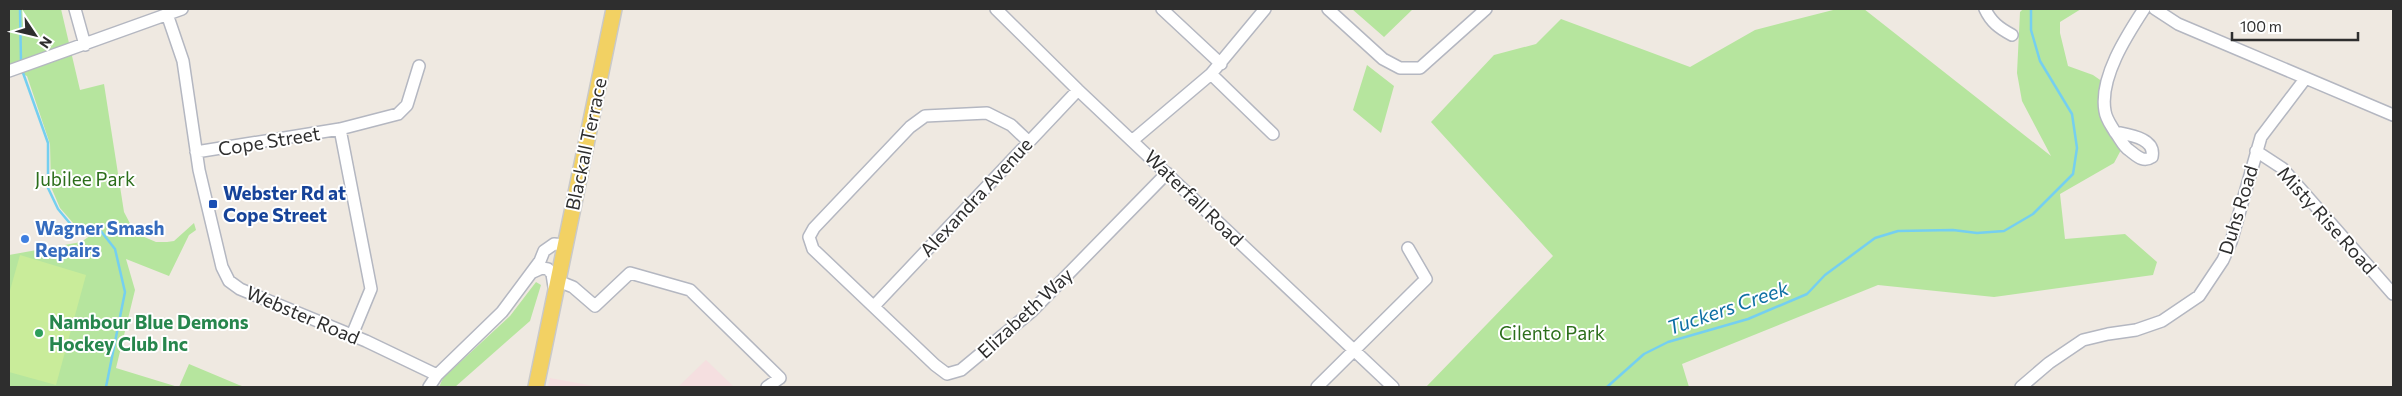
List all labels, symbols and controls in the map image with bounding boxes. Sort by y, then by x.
north arrow [10,10,60,60]
scale bar [2232,10,2358,42]
text: 100 m [2240,17,2282,35]
text: N [36,34,56,52]
street label: Blackall Terrace [560,75,611,212]
street label: Cope Street [216,121,322,160]
street label: Alexandra Avenue [915,132,1037,261]
street label: Waterfall Road [1140,145,1249,251]
street label: Misty Rise Road [2273,161,2382,278]
street label: Duhs Road [2213,162,2262,257]
park label: Jubilee Park [35,167,135,190]
place label: Webster Rd at Cope Street [223,181,346,226]
marker: Webster Rd at Cope Street [207,198,219,210]
place label: Wagner Smash Repairs [35,216,165,261]
marker: Wagner Smash Repairs [19,233,31,245]
street label: Elizabeth Way [972,263,1077,363]
water label: Tuckers Creek [1664,275,1793,339]
street label: Webster Road [243,280,363,349]
place label: Nambour Blue Demons Hockey Club Inc [49,310,249,355]
park label: Cilento Park [1499,321,1605,344]
marker: Nambour Blue Demons Hockey Club Inc [33,327,45,339]

